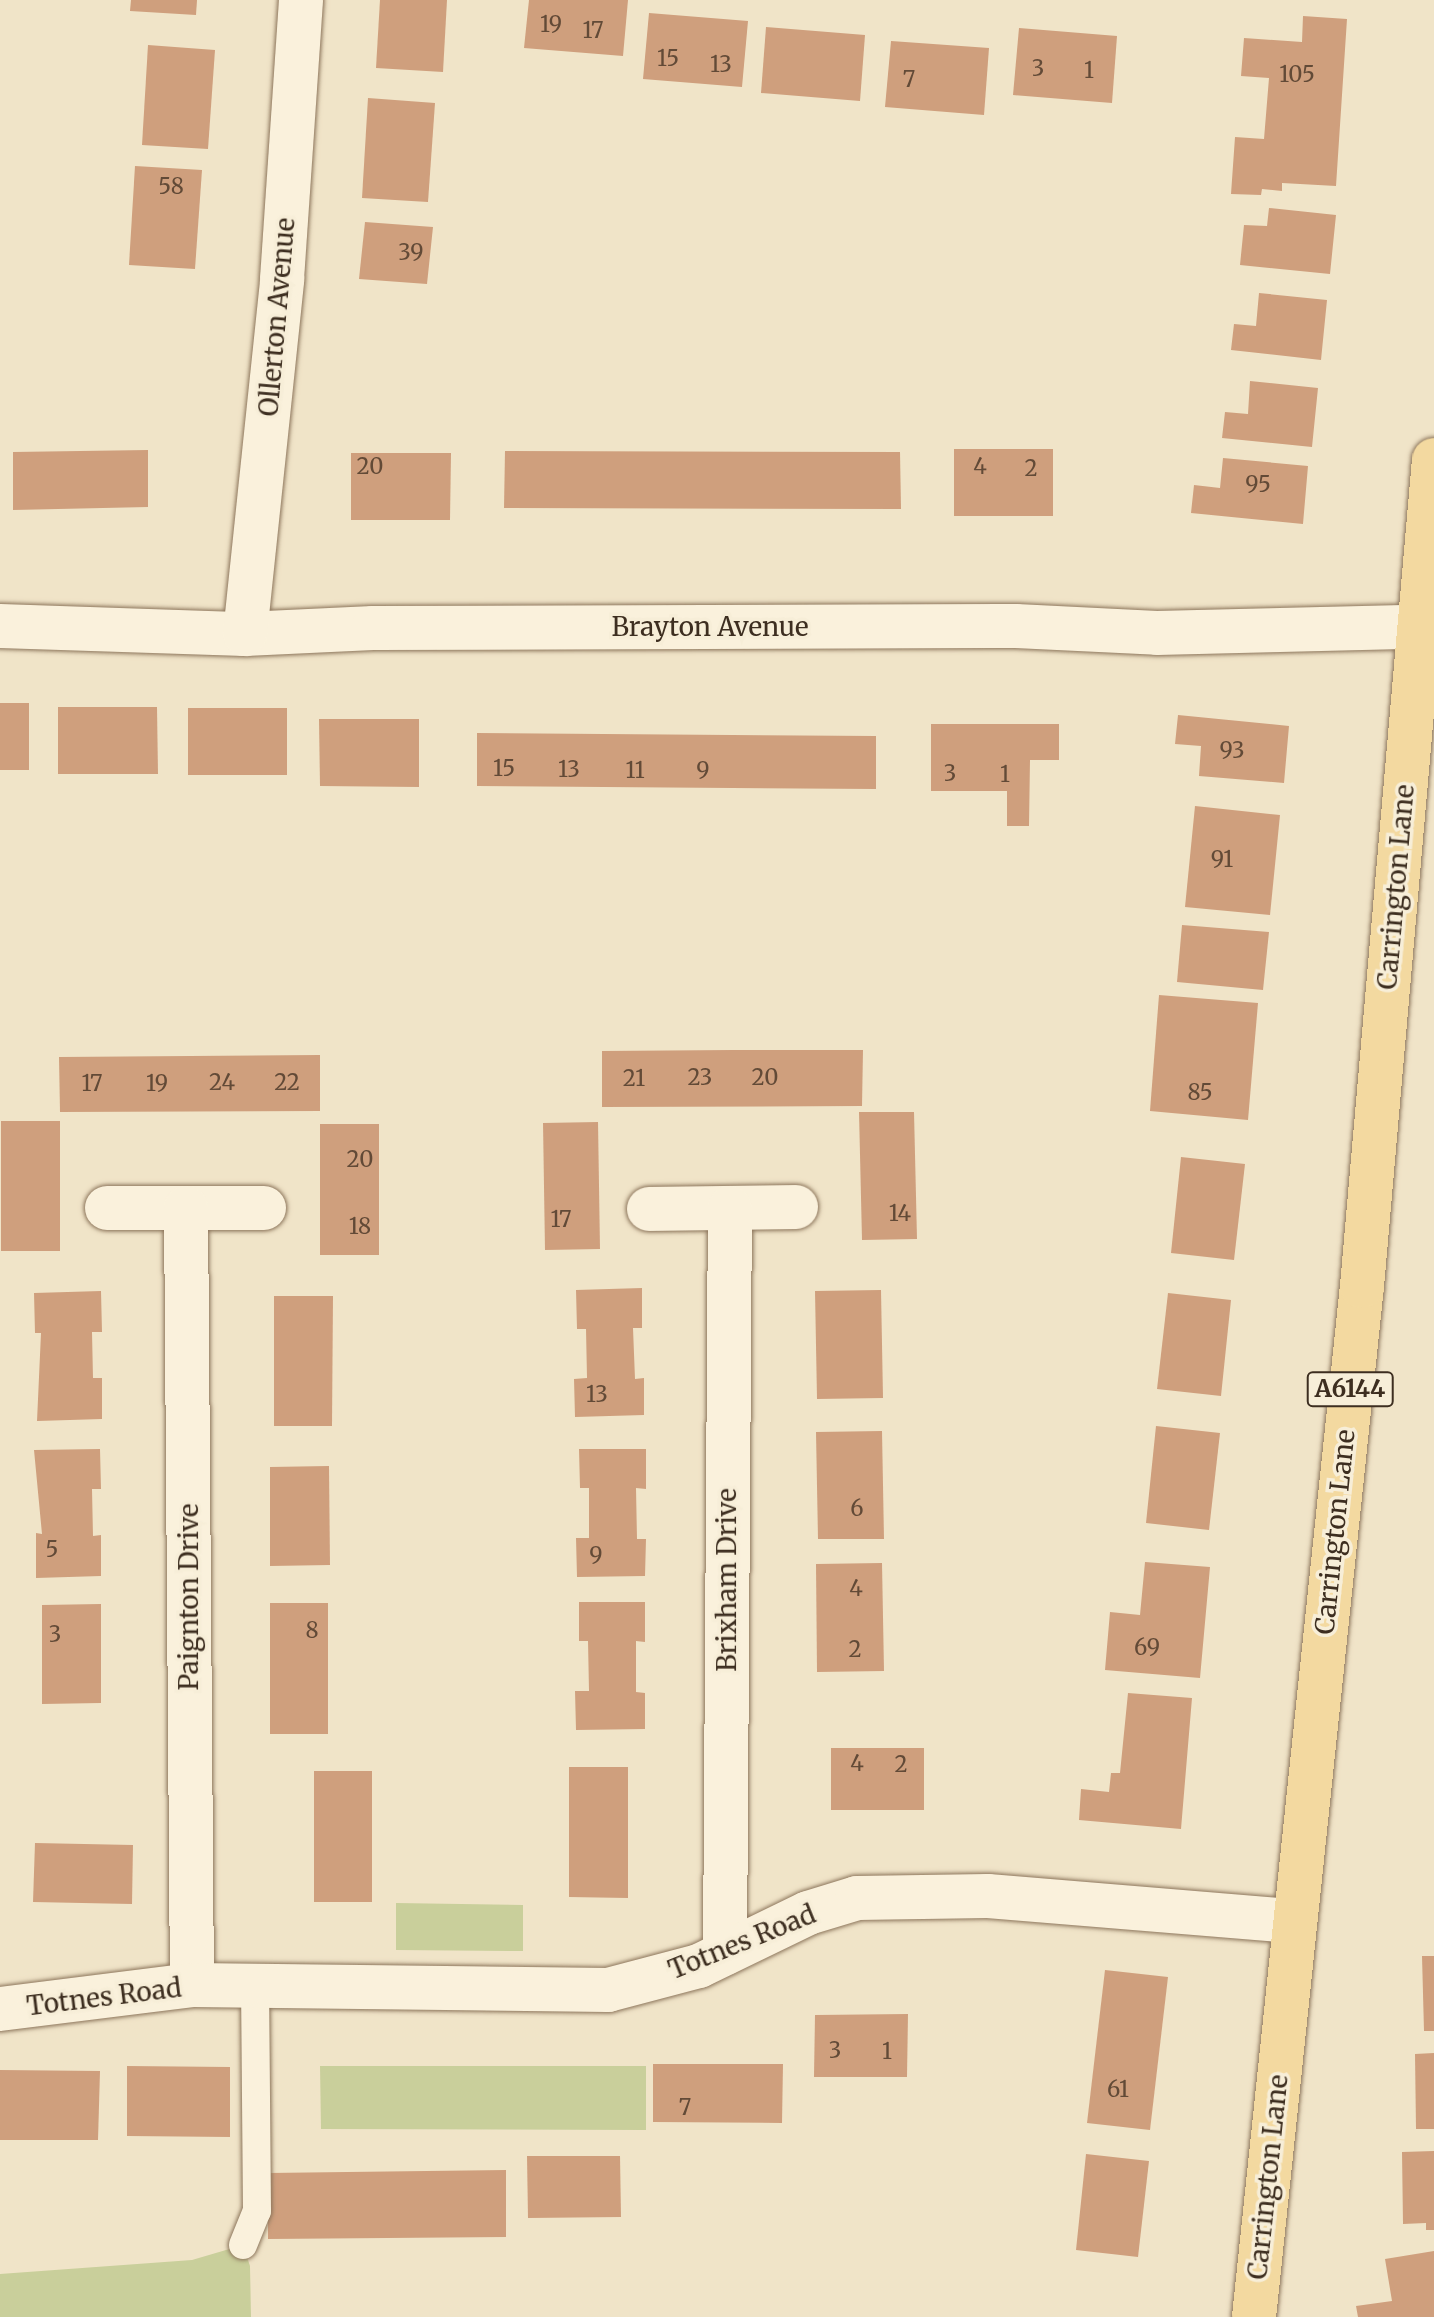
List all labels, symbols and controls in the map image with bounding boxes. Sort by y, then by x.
house number: 19 [540,12,562,38]
house number: 17 [582,18,604,44]
house number: 15 [657,46,679,72]
house number: 13 [710,52,732,78]
house number: 3 [1032,56,1044,82]
house number: 1 [1084,58,1094,84]
house number: 105 [1279,62,1315,88]
house number: 7 [903,67,915,93]
house number: 58 [158,174,184,200]
street label: Ollerton Avenue [253,216,301,418]
house number: 39 [398,240,424,266]
house number: 20 [357,454,383,480]
house number: 4 [973,454,987,480]
house number: 2 [1024,456,1038,482]
house number: 95 [1245,472,1271,498]
street label: Brayton Avenue [612,611,808,643]
house number: 93 [1220,738,1244,764]
house number: 15 [493,756,515,782]
house number: 13 [558,757,580,783]
house number: 11 [625,758,645,784]
house number: 9 [696,758,710,784]
house number: 3 [944,761,956,787]
house number: 1 [1000,762,1010,788]
street label: Carrington Lane [1371,783,1421,991]
house number: 91 [1211,847,1233,873]
house number: 23 [688,1065,712,1091]
house number: 20 [752,1065,778,1091]
house number: 21 [623,1066,645,1092]
house number: 24 [209,1070,235,1096]
house number: 22 [274,1070,300,1096]
house number: 17 [81,1071,103,1097]
house number: 19 [146,1071,168,1097]
house number: 85 [1187,1080,1213,1106]
house number: 20 [347,1147,373,1173]
house number: 14 [889,1201,911,1227]
house number: 17 [550,1207,572,1233]
house number: 18 [349,1214,371,1240]
road number: A6144 [1306,1369,1394,1409]
house number: 13 [586,1382,608,1408]
street label: Carrington Lane [1309,1428,1361,1636]
street label: Brixham Drive [711,1488,743,1672]
house number: 6 [850,1496,864,1522]
street label: Paignton Drive [173,1503,205,1691]
house number: 5 [46,1537,58,1563]
house number: 9 [589,1543,603,1569]
house number: 4 [849,1576,863,1602]
house number: 8 [305,1618,319,1644]
house number: 3 [49,1622,61,1648]
house number: 69 [1134,1635,1160,1661]
house number: 2 [848,1637,862,1663]
house number: 4 [850,1751,864,1777]
house number: 2 [894,1752,908,1778]
street label: Totnes Road [664,1898,820,1986]
street label: Totnes Road [25,1972,183,2022]
house number: 3 [829,2038,841,2064]
house number: 1 [882,2039,892,2065]
street label: Carrington Lane [1242,2073,1294,2281]
house number: 61 [1107,2077,1129,2103]
house number: 7 [679,2095,691,2121]

